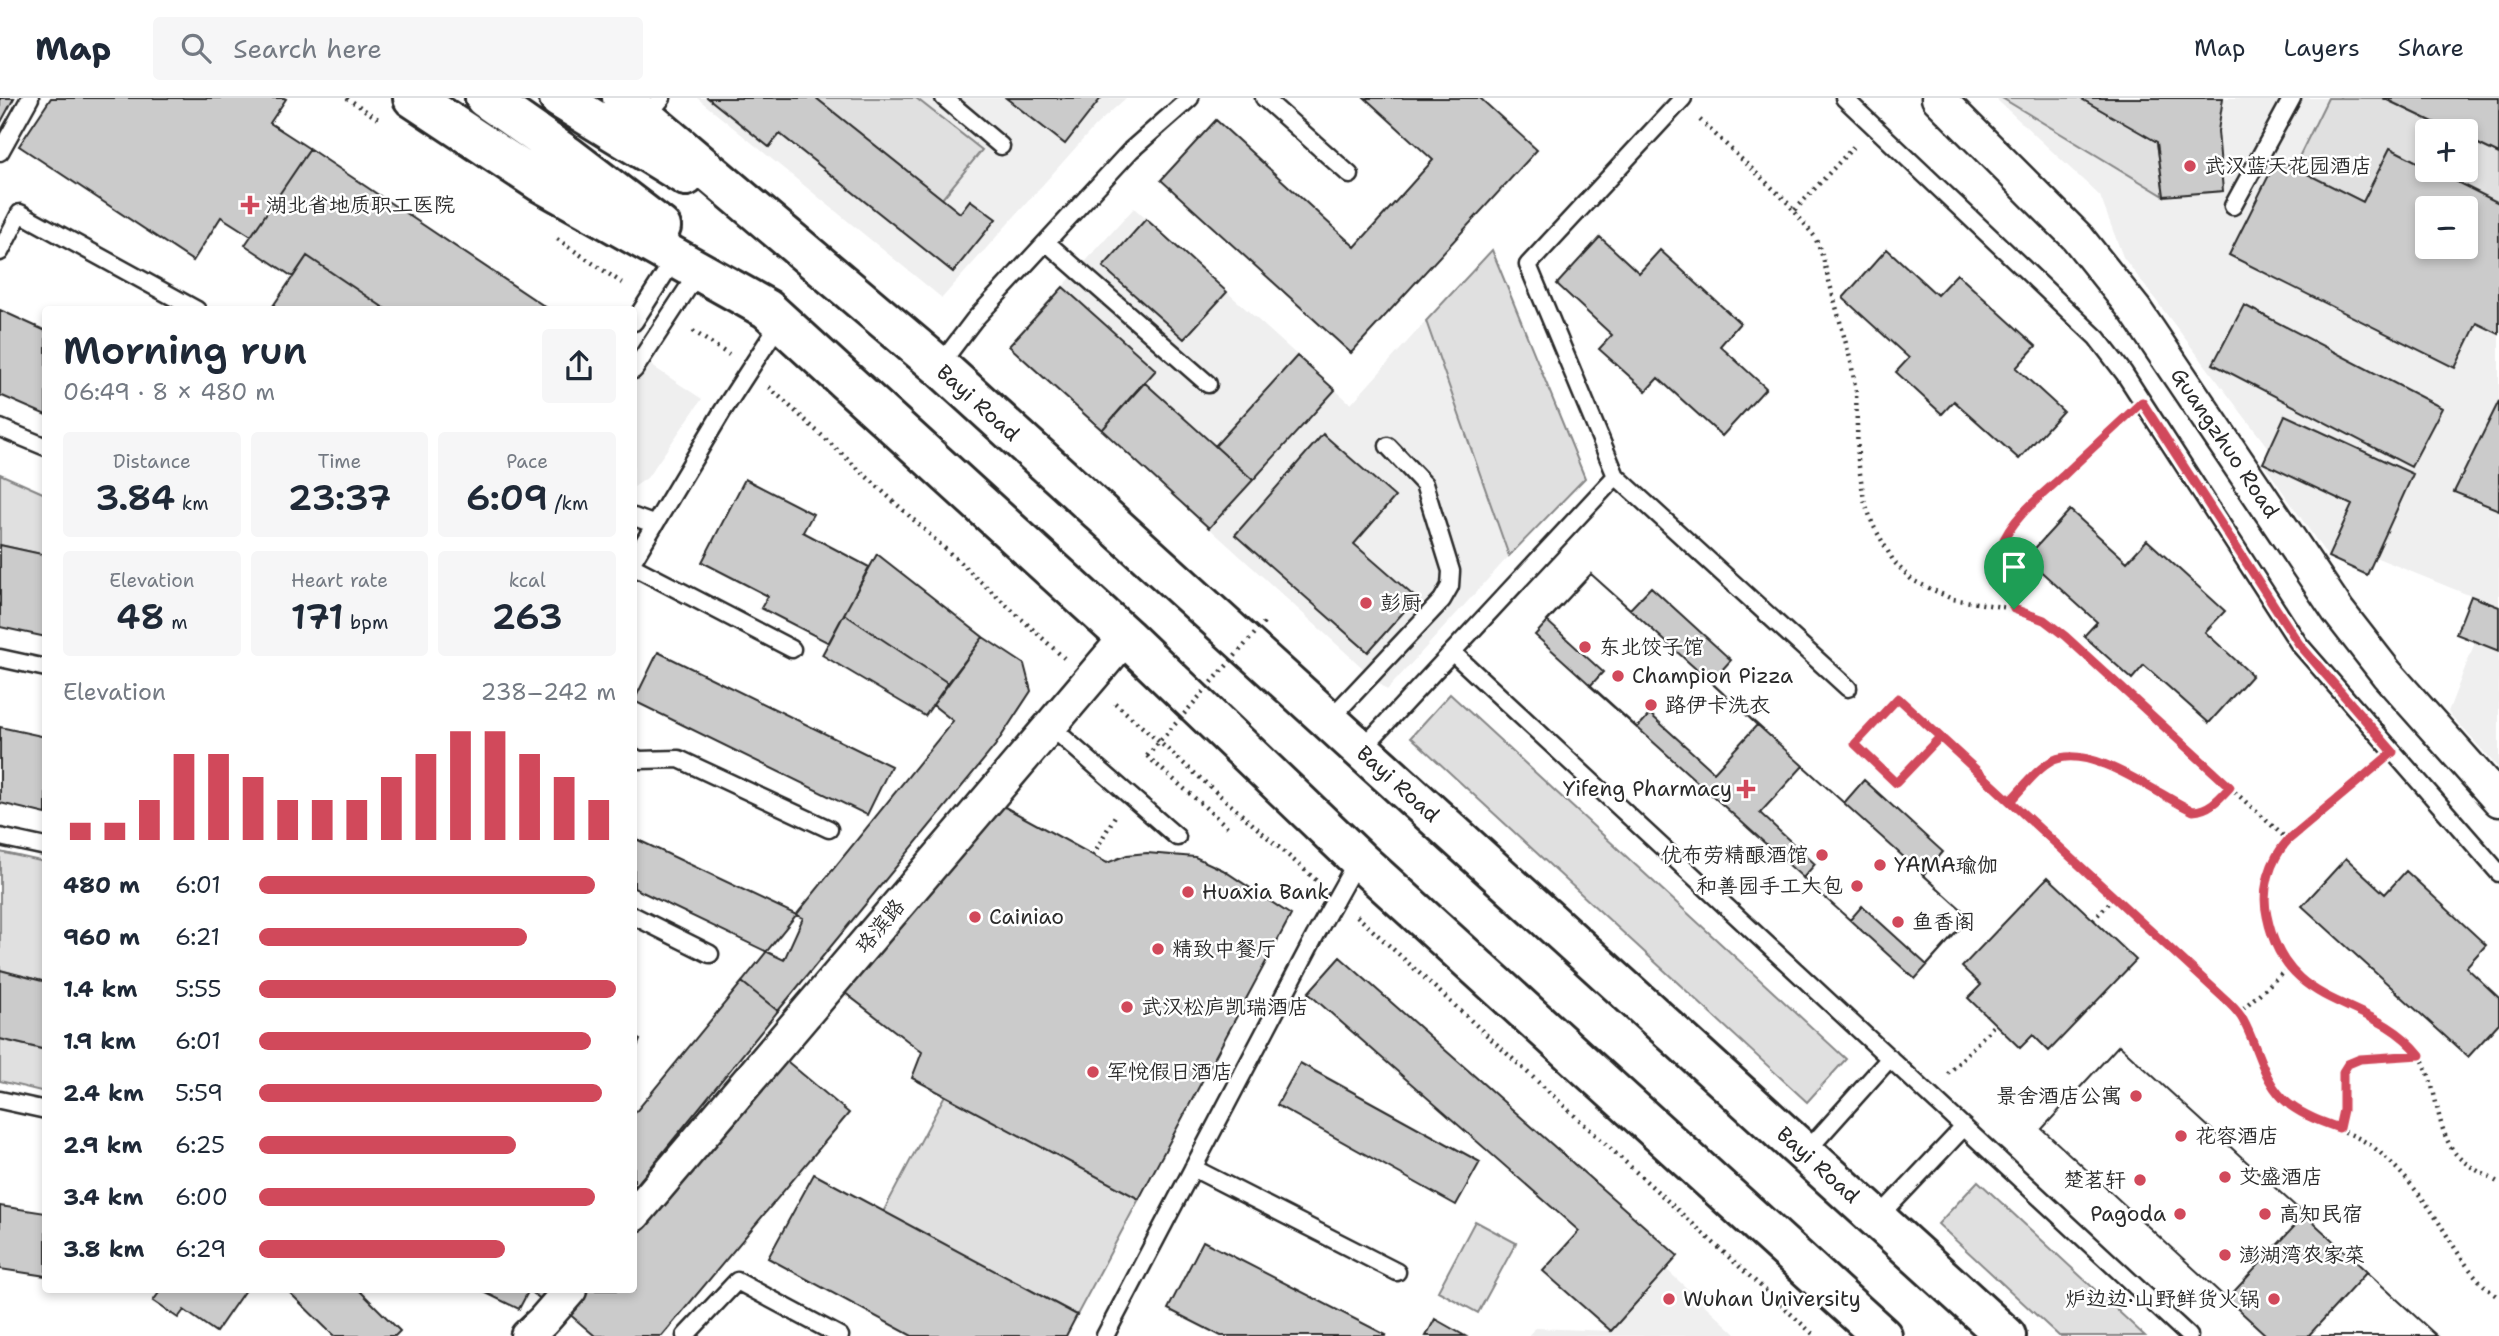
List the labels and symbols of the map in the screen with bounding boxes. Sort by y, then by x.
place label: 武汉蓝天花园酒店 [2204,152,2372,180]
marker: 武汉蓝天花园酒店 [2182,158,2198,174]
place label: 湖北省地质职工医院 [266,191,455,219]
marker: 湖北省地质职工医院 [240,195,260,215]
street label: Bayi Road [931,358,1025,448]
street label: Guangzhuo Road [2164,362,2286,524]
pin [1984,537,2044,609]
place label: 彭厨 [1380,589,1422,617]
marker: 彭厨 [1358,595,1374,611]
place label: 东北饺子馆 [1599,633,1704,661]
marker: 东北饺子馆 [1577,639,1593,655]
place label: Champion Pizza [1632,662,1793,690]
marker: Champion Pizza [1610,668,1626,684]
place label: 路伊卡洗衣 [1665,691,1770,719]
marker: 路伊卡洗衣 [1643,697,1659,713]
street label: Bayi Road [1351,739,1445,829]
place label: Yifeng Pharmacy [1563,775,1732,803]
marker: Yifeng Pharmacy [1738,781,1754,797]
place label: 优布劳精酿酒馆 [1661,841,1808,869]
marker: 优布劳精酿酒馆 [1814,847,1830,863]
place label: YAMA瑜伽 [1894,851,1998,879]
marker: YAMA瑜伽 [1872,857,1888,873]
place label: 和善园手工大包 [1696,872,1843,900]
place label: Huaxia Bank [1202,878,1329,906]
marker: 和善园手工大包 [1849,878,1865,894]
marker: Huaxia Bank [1180,884,1196,900]
street label: 珞滨路 [849,893,911,959]
place label: Cainiao [989,903,1064,931]
place label: 鱼香阁 [1912,908,1975,936]
marker: Cainiao [967,909,983,925]
marker: 鱼香阁 [1890,914,1906,930]
place label: 精致中餐厅 [1172,935,1277,963]
marker: 精致中餐厅 [1150,941,1166,957]
place label: 武汉松庐凯瑞酒店 [1141,993,1309,1021]
marker: 武汉松庐凯瑞酒店 [1119,999,1135,1015]
place label: 军悦假日酒店 [1107,1058,1233,1086]
marker: 军悦假日酒店 [1085,1064,1101,1080]
place label: 景舍酒店公寓 [1996,1082,2122,1110]
marker: 景舍酒店公寓 [2128,1088,2144,1104]
street label: Bayi Road [1771,1120,1865,1210]
place label: 花容酒店 [2195,1122,2279,1150]
marker: 花容酒店 [2173,1128,2189,1144]
place label: 艾盛酒店 [2239,1163,2323,1191]
place label: 楚茗轩 [2063,1166,2126,1194]
marker: 艾盛酒店 [2217,1169,2233,1185]
marker: 楚茗轩 [2132,1172,2148,1188]
place label: Pagoda [2090,1200,2166,1228]
place label: 高知民宿 [2279,1200,2363,1228]
marker: Pagoda [2172,1206,2188,1222]
marker: 高知民宿 [2257,1206,2273,1222]
place label: 澎湖湾农家菜 [2239,1241,2365,1269]
marker: 澎湖湾农家菜 [2217,1247,2233,1263]
place label: Wuhan University [1683,1285,1861,1313]
place label: 炉边边·山野鲜货火锅 [2065,1285,2260,1313]
marker: Wuhan University [1661,1291,1677,1307]
marker: 炉边边·山野鲜货火锅 [2266,1291,2282,1307]

